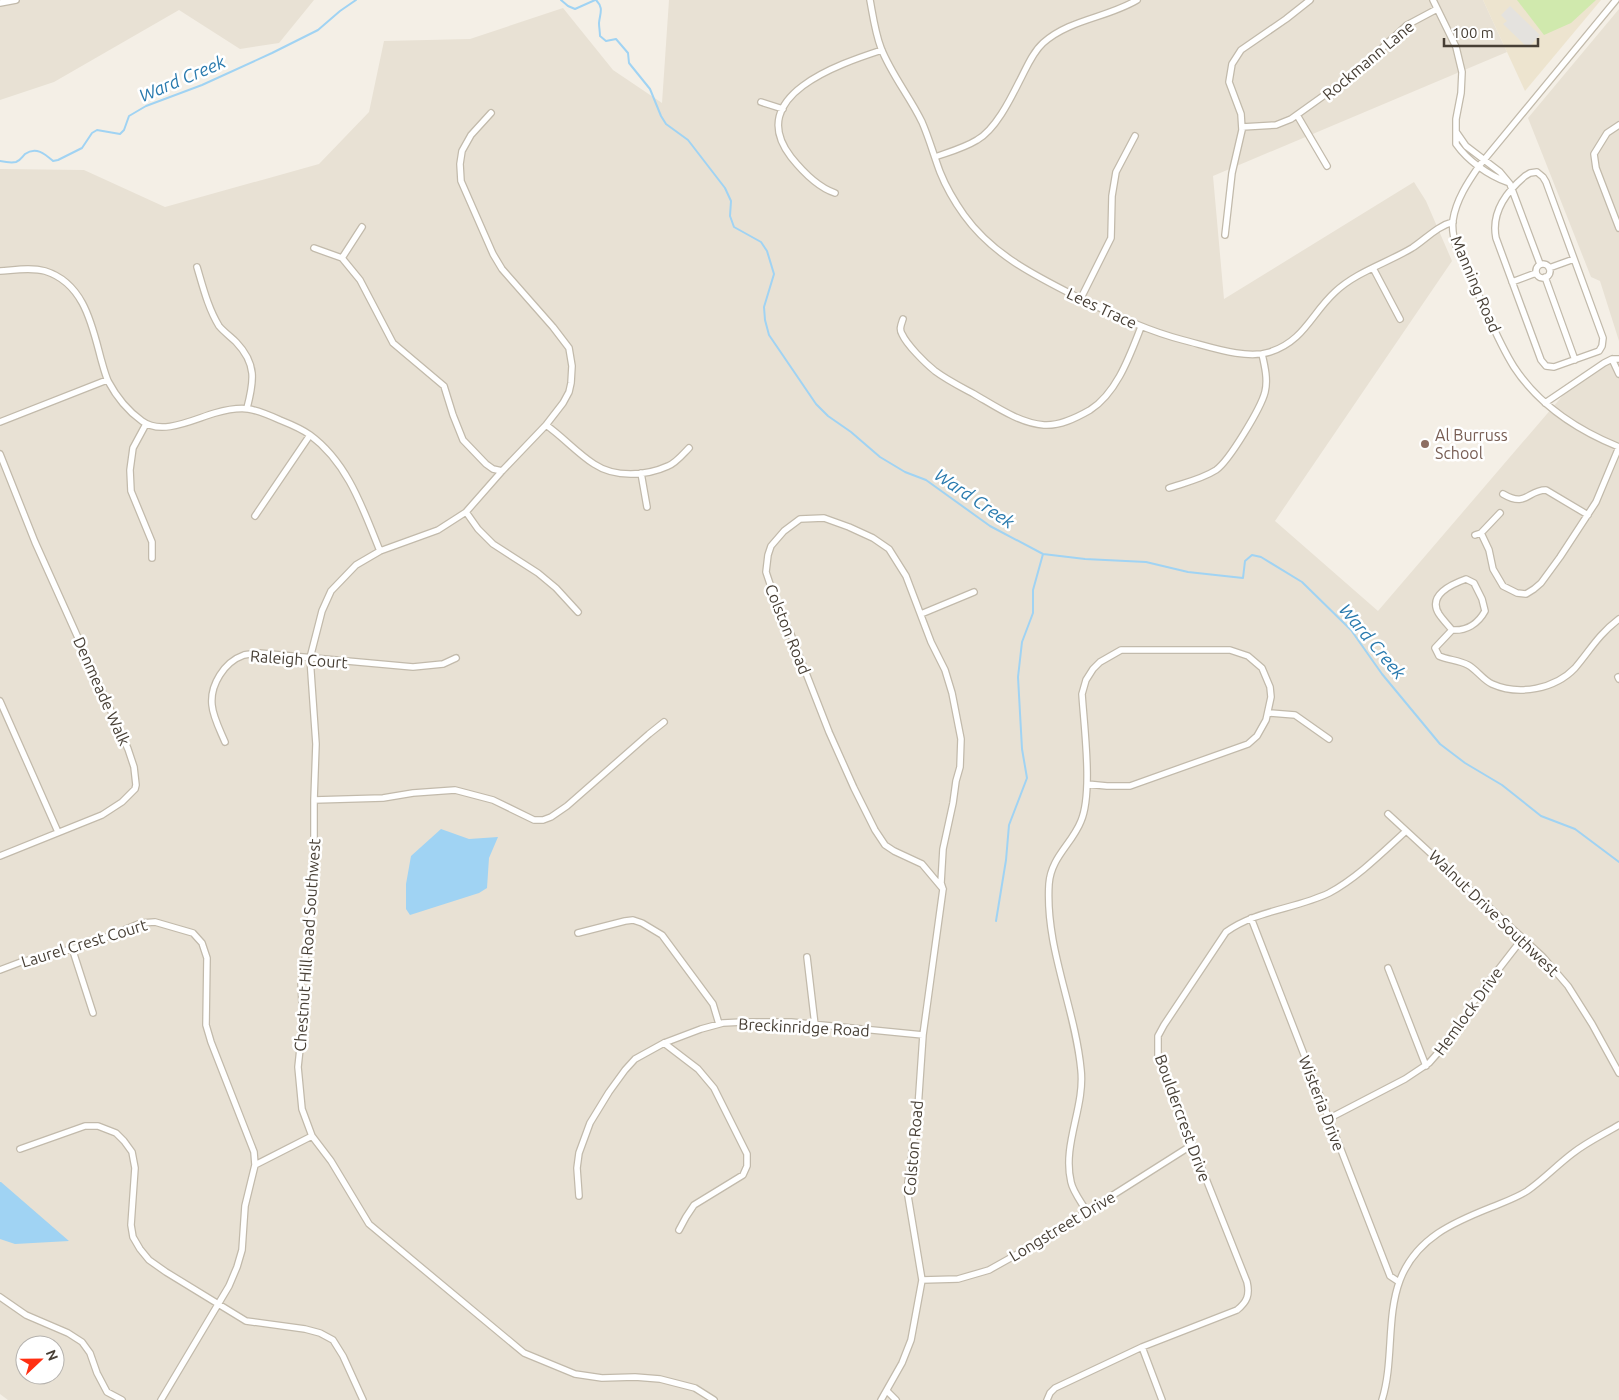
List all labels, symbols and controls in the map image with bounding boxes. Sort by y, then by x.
scale bar [1444,15,1538,47]
street label: Rockmann Lane [1319,17,1417,103]
text: 100 m [1452,24,1494,41]
water label: Ward Creek [136,51,229,105]
street label: Manning Road [1448,233,1504,335]
street label: Lees Trace [1064,284,1140,332]
place label: Al Burruss School [1435,426,1508,462]
marker: Al Burruss School [1419,438,1431,450]
water label: Ward Creek [931,464,1019,532]
street label: Colston Road [762,581,814,677]
water label: Ward Creek [1336,599,1411,683]
street label: Denmeade Walk [70,634,134,748]
street label: Raleigh Court [250,647,349,671]
street label: Chestnut Hill Road Southwest [291,837,323,1052]
street label: Walnut Drive Southwest [1425,846,1563,980]
street label: Laurel Crest Court [19,915,150,971]
street label: Hemlock Drive [1430,963,1506,1059]
street label: Breckinridge Road [738,1015,870,1039]
street label: Bouldercrest Drive [1152,1052,1214,1184]
street label: Wisteria Drive [1296,1053,1348,1153]
street label: Colston Road [900,1100,926,1196]
street label: Longstreet Drive [1006,1187,1118,1265]
north arrow [15,1335,65,1385]
text: N [43,1347,61,1363]

